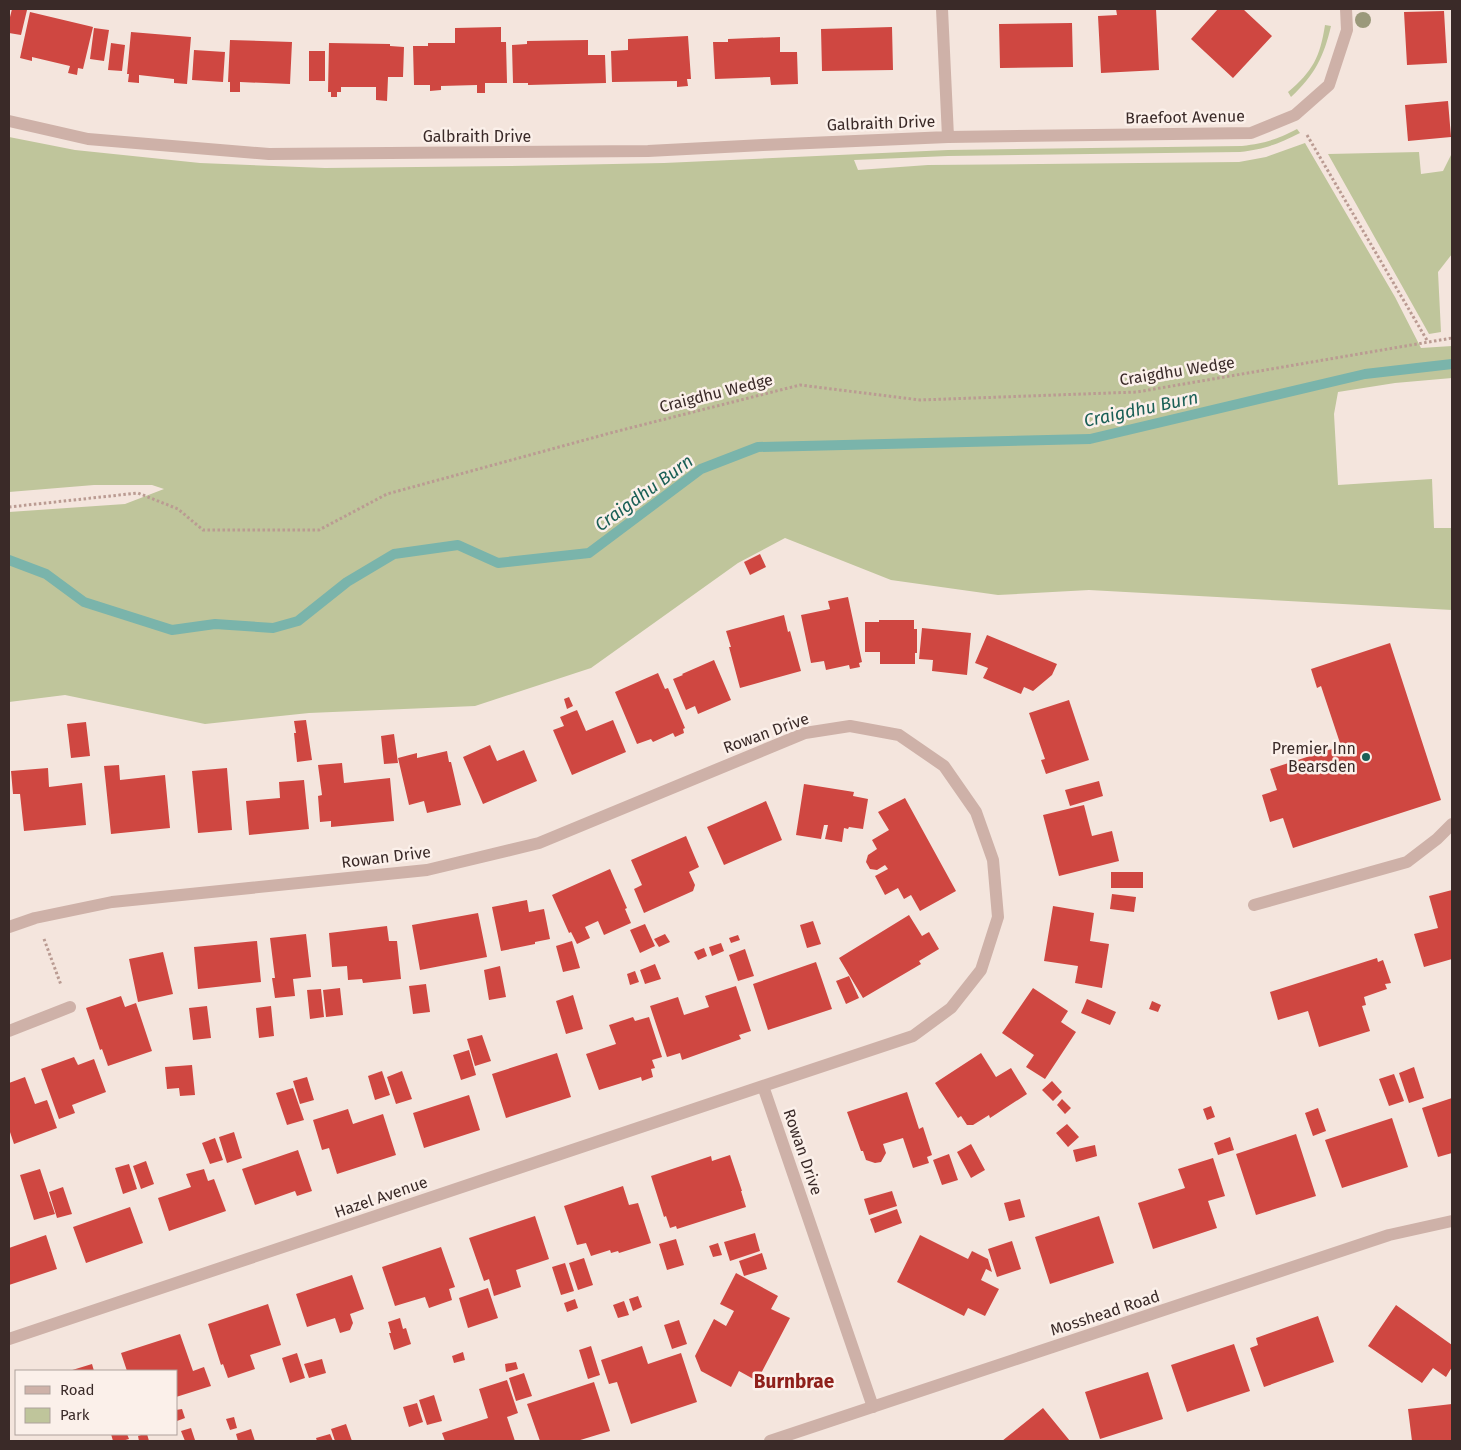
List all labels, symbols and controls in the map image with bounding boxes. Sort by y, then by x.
street label: Braefoot Avenue [1125,106,1245,128]
street label: Galbraith Drive [826,112,936,134]
street label: Galbraith Drive [423,127,531,146]
street label: Craigdhu Wedge [1118,353,1236,389]
street label: Craigdhu Wedge [657,370,775,416]
water label: Craigdhu Burn [1082,386,1200,432]
water label: Craigdhu Burn [590,450,698,536]
street label: Rowan Drive [721,709,811,757]
place label: Premier Inn Bearsden [1272,739,1356,776]
marker: Premier Inn Bearsden [1360,751,1372,763]
street label: Rowan Drive [340,842,432,872]
street label: Rowan Drive [779,1106,827,1198]
street label: Hazel Avenue [332,1172,430,1222]
street label: Mosshead Road [1048,1286,1162,1340]
legend [15,1370,178,1435]
district label: Burnbrae [754,1370,834,1393]
text: Road [60,1381,95,1399]
text: Park [60,1406,90,1424]

